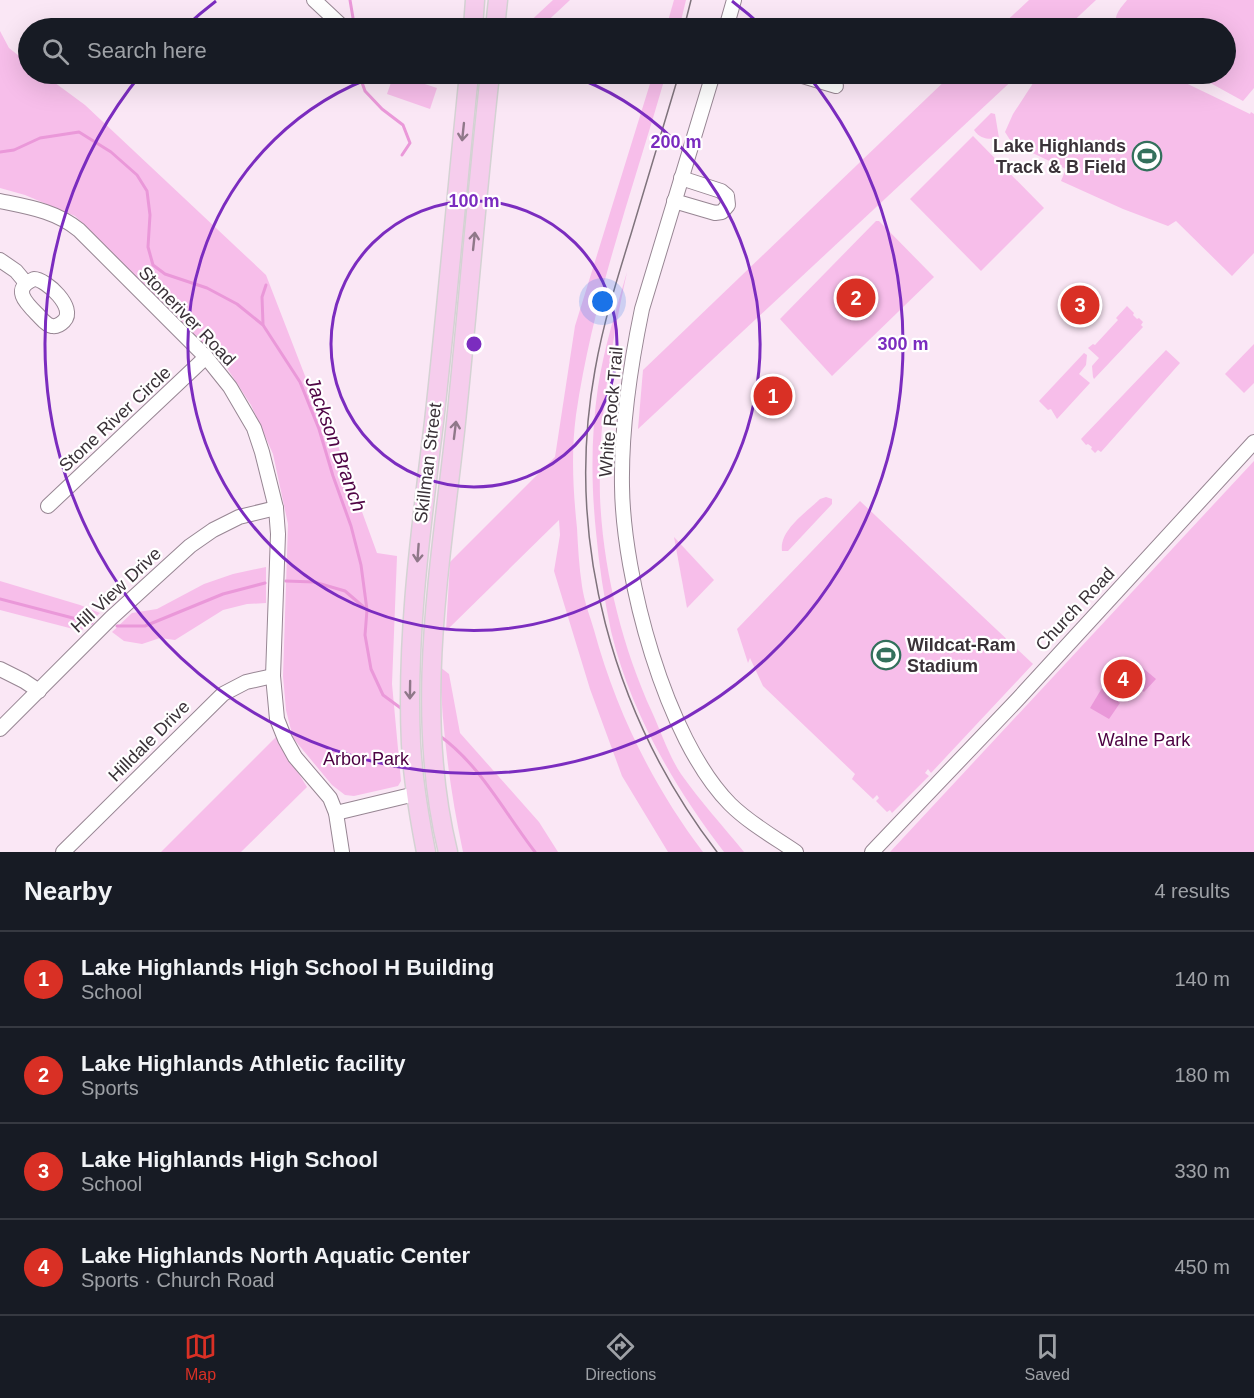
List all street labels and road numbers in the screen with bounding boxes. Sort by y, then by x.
street label: Stoneriver Road [135,262,239,370]
street label: White Rock Trail [595,346,627,478]
street label: Stone River Circle [55,362,175,476]
street label: Skillman Street [411,402,445,524]
street label: Hill View Drive [67,543,165,637]
street label: Church Road [1032,563,1118,655]
street label: Hilldale Drive [104,696,194,786]

